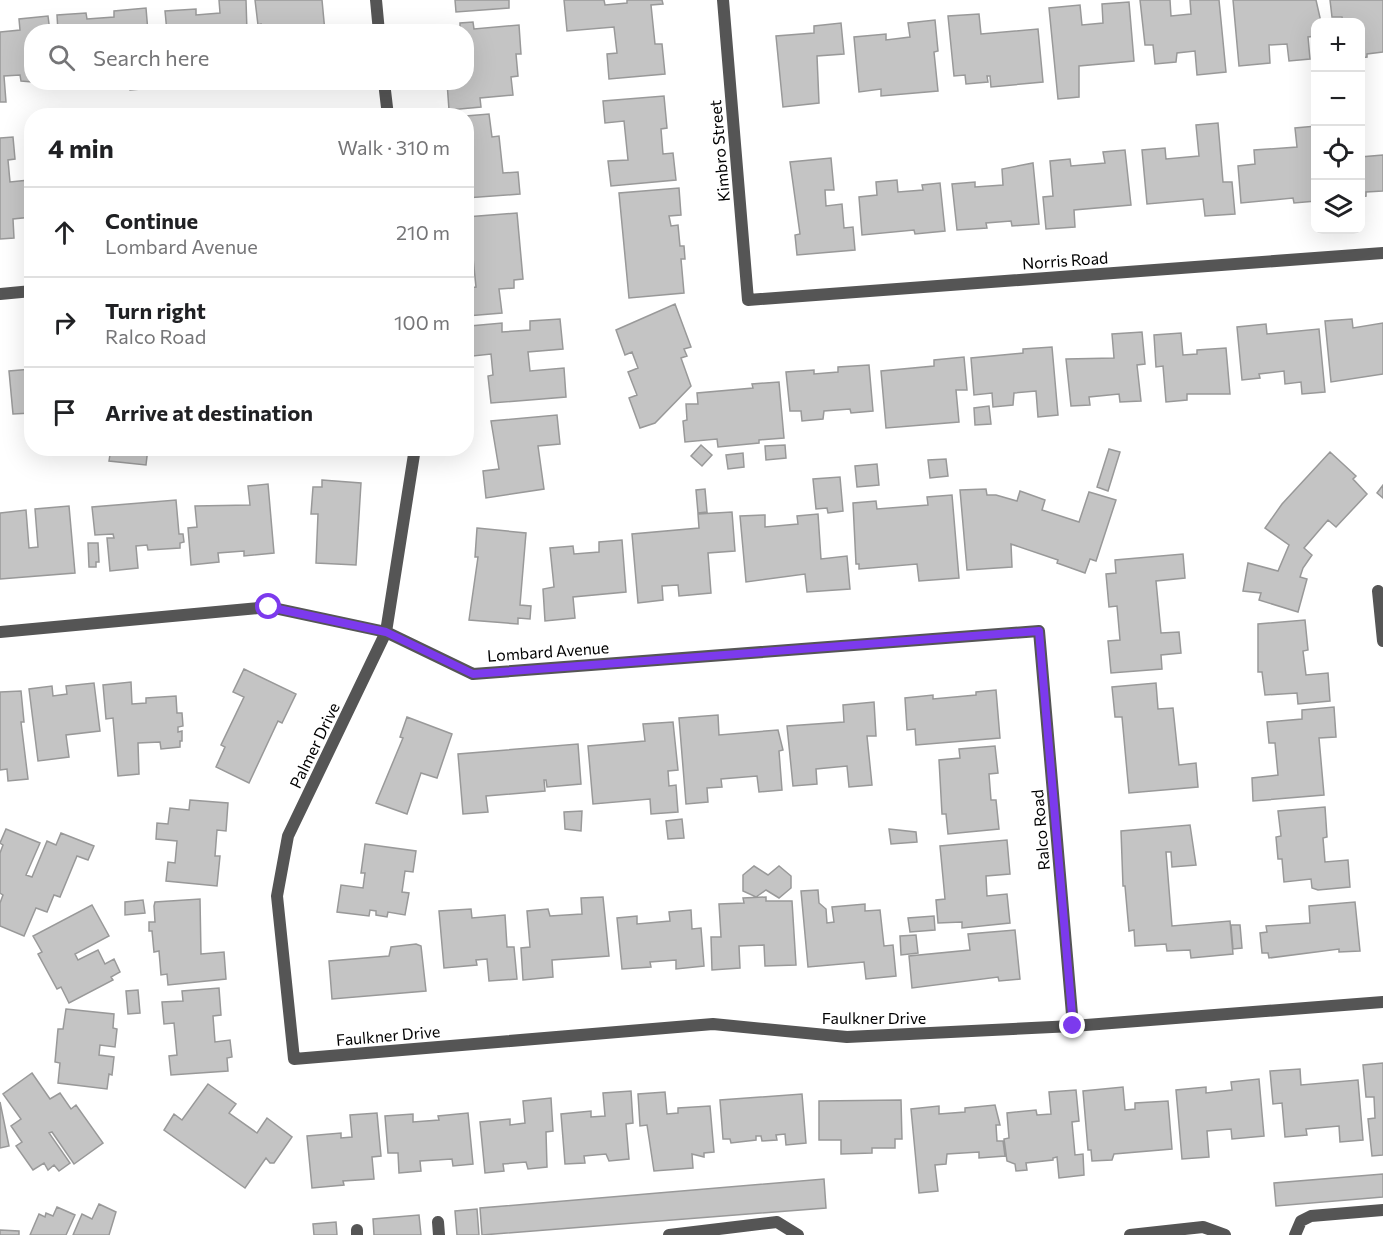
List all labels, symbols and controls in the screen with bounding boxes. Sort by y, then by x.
map controls [1311,18,1365,234]
button: + [1311,18,1365,72]
search box [24,24,474,90]
icon: search [45,41,78,74]
text: Search here [93,44,209,71]
button: − [1311,72,1365,126]
street label: Kimbro Street [705,99,733,203]
button: locate [1311,126,1365,180]
text: 4 min [48,132,114,163]
text: Walk · 310 m [338,135,450,159]
button: layers [1311,180,1365,234]
text: Continue [105,207,198,234]
icon: ahead [48,216,81,249]
text: 210 m [396,220,450,244]
text: Lombard Avenue [105,234,258,258]
street label: Norris Road [1021,248,1109,272]
text: Turn right [105,297,206,324]
icon: right [48,306,81,339]
text: 100 m [394,310,450,334]
text: Ralco Road [105,324,206,348]
icon: arrive [48,396,81,429]
text: Arrive at destination [105,399,313,426]
route start [255,593,281,619]
street label: Lombard Avenue [486,637,610,665]
street label: Palmer Drive [285,699,343,791]
street label: Ralco Road [1027,789,1053,871]
street label: Faulkner Drive [822,1008,926,1027]
route end [1059,1012,1085,1038]
street label: Faulkner Drive [335,1021,441,1049]

